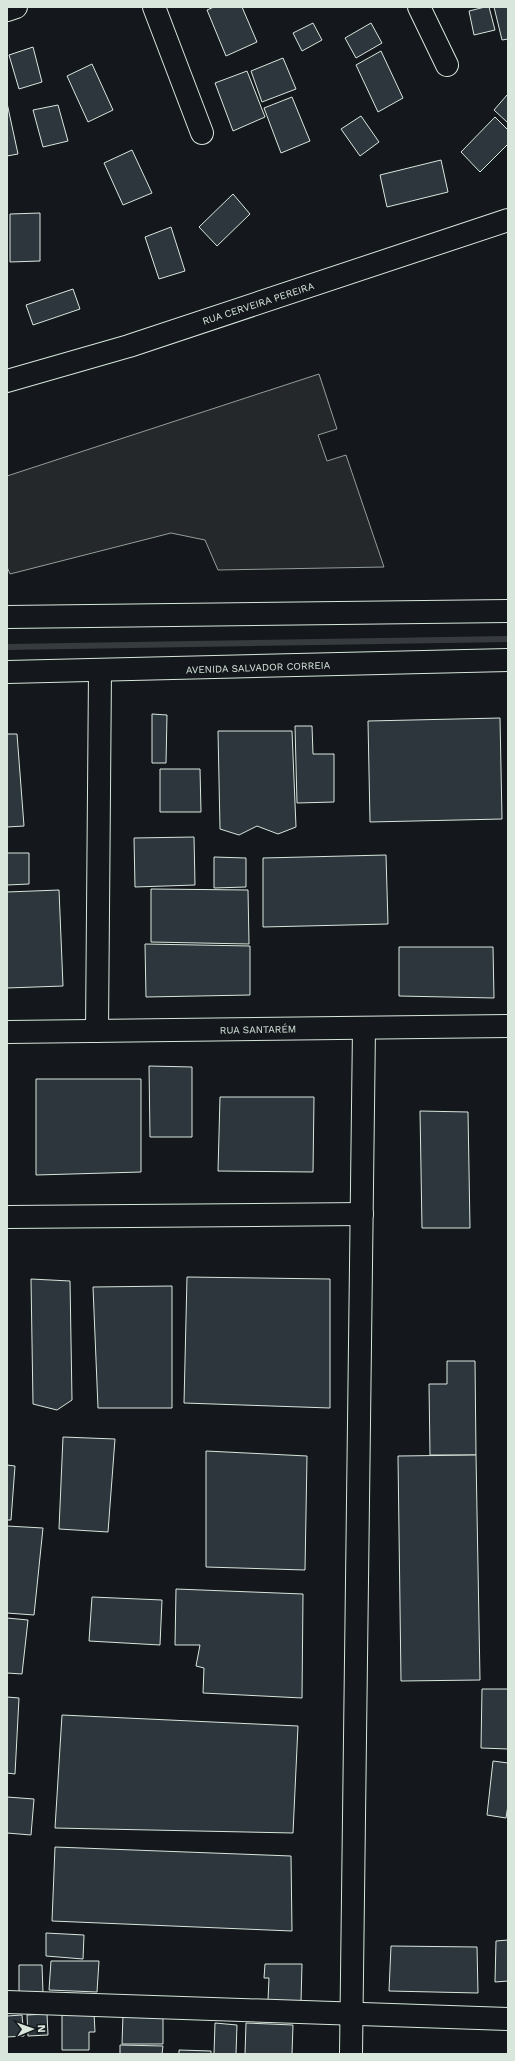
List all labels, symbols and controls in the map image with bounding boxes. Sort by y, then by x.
street label: RUA CERVEIRA PEREIRA [201,280,316,327]
street label: AVENIDA SALVADOR CORREIA [186,659,331,676]
street label: RUA SANTARÉM [220,1023,296,1036]
north arrow [12,2009,52,2049]
text: N [35,2024,48,2033]

